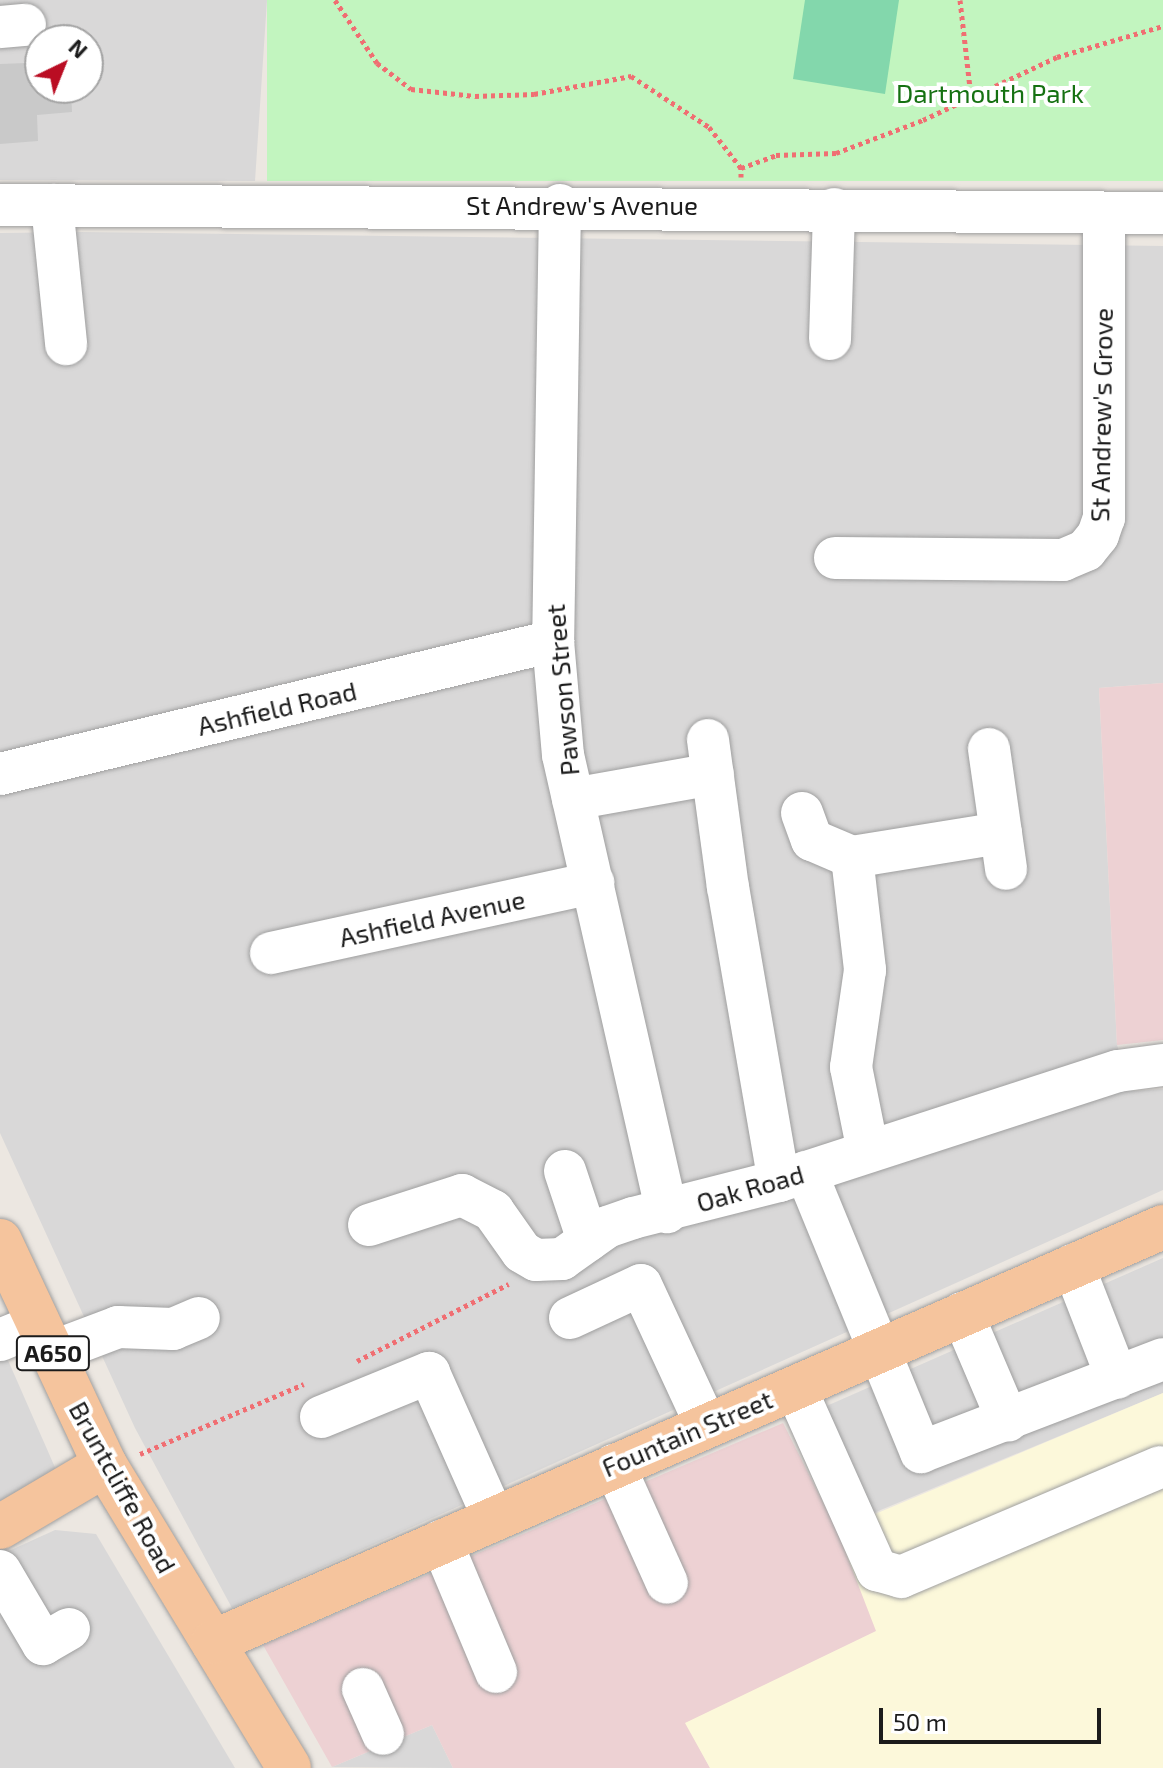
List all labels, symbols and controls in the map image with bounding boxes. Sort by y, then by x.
north arrow [24,24,104,104]
text: N [64,33,94,63]
park label: Dartmouth Park [896,77,1084,109]
street label: St Andrew's Avenue [465,189,699,221]
street label: St Andrew's Grove [1084,307,1118,523]
street label: Pawson Street [539,603,585,777]
street label: Ashfield Road [194,675,360,741]
street label: Ashfield Avenue [336,883,528,953]
street label: Oak Road [693,1158,807,1218]
road number: A650 [15,1333,91,1373]
street label: Fountain Street [597,1383,777,1483]
street label: Bruntcliffe Road [63,1396,183,1578]
scale bar [883,1692,1105,1742]
text: 50 m [893,1707,947,1736]

